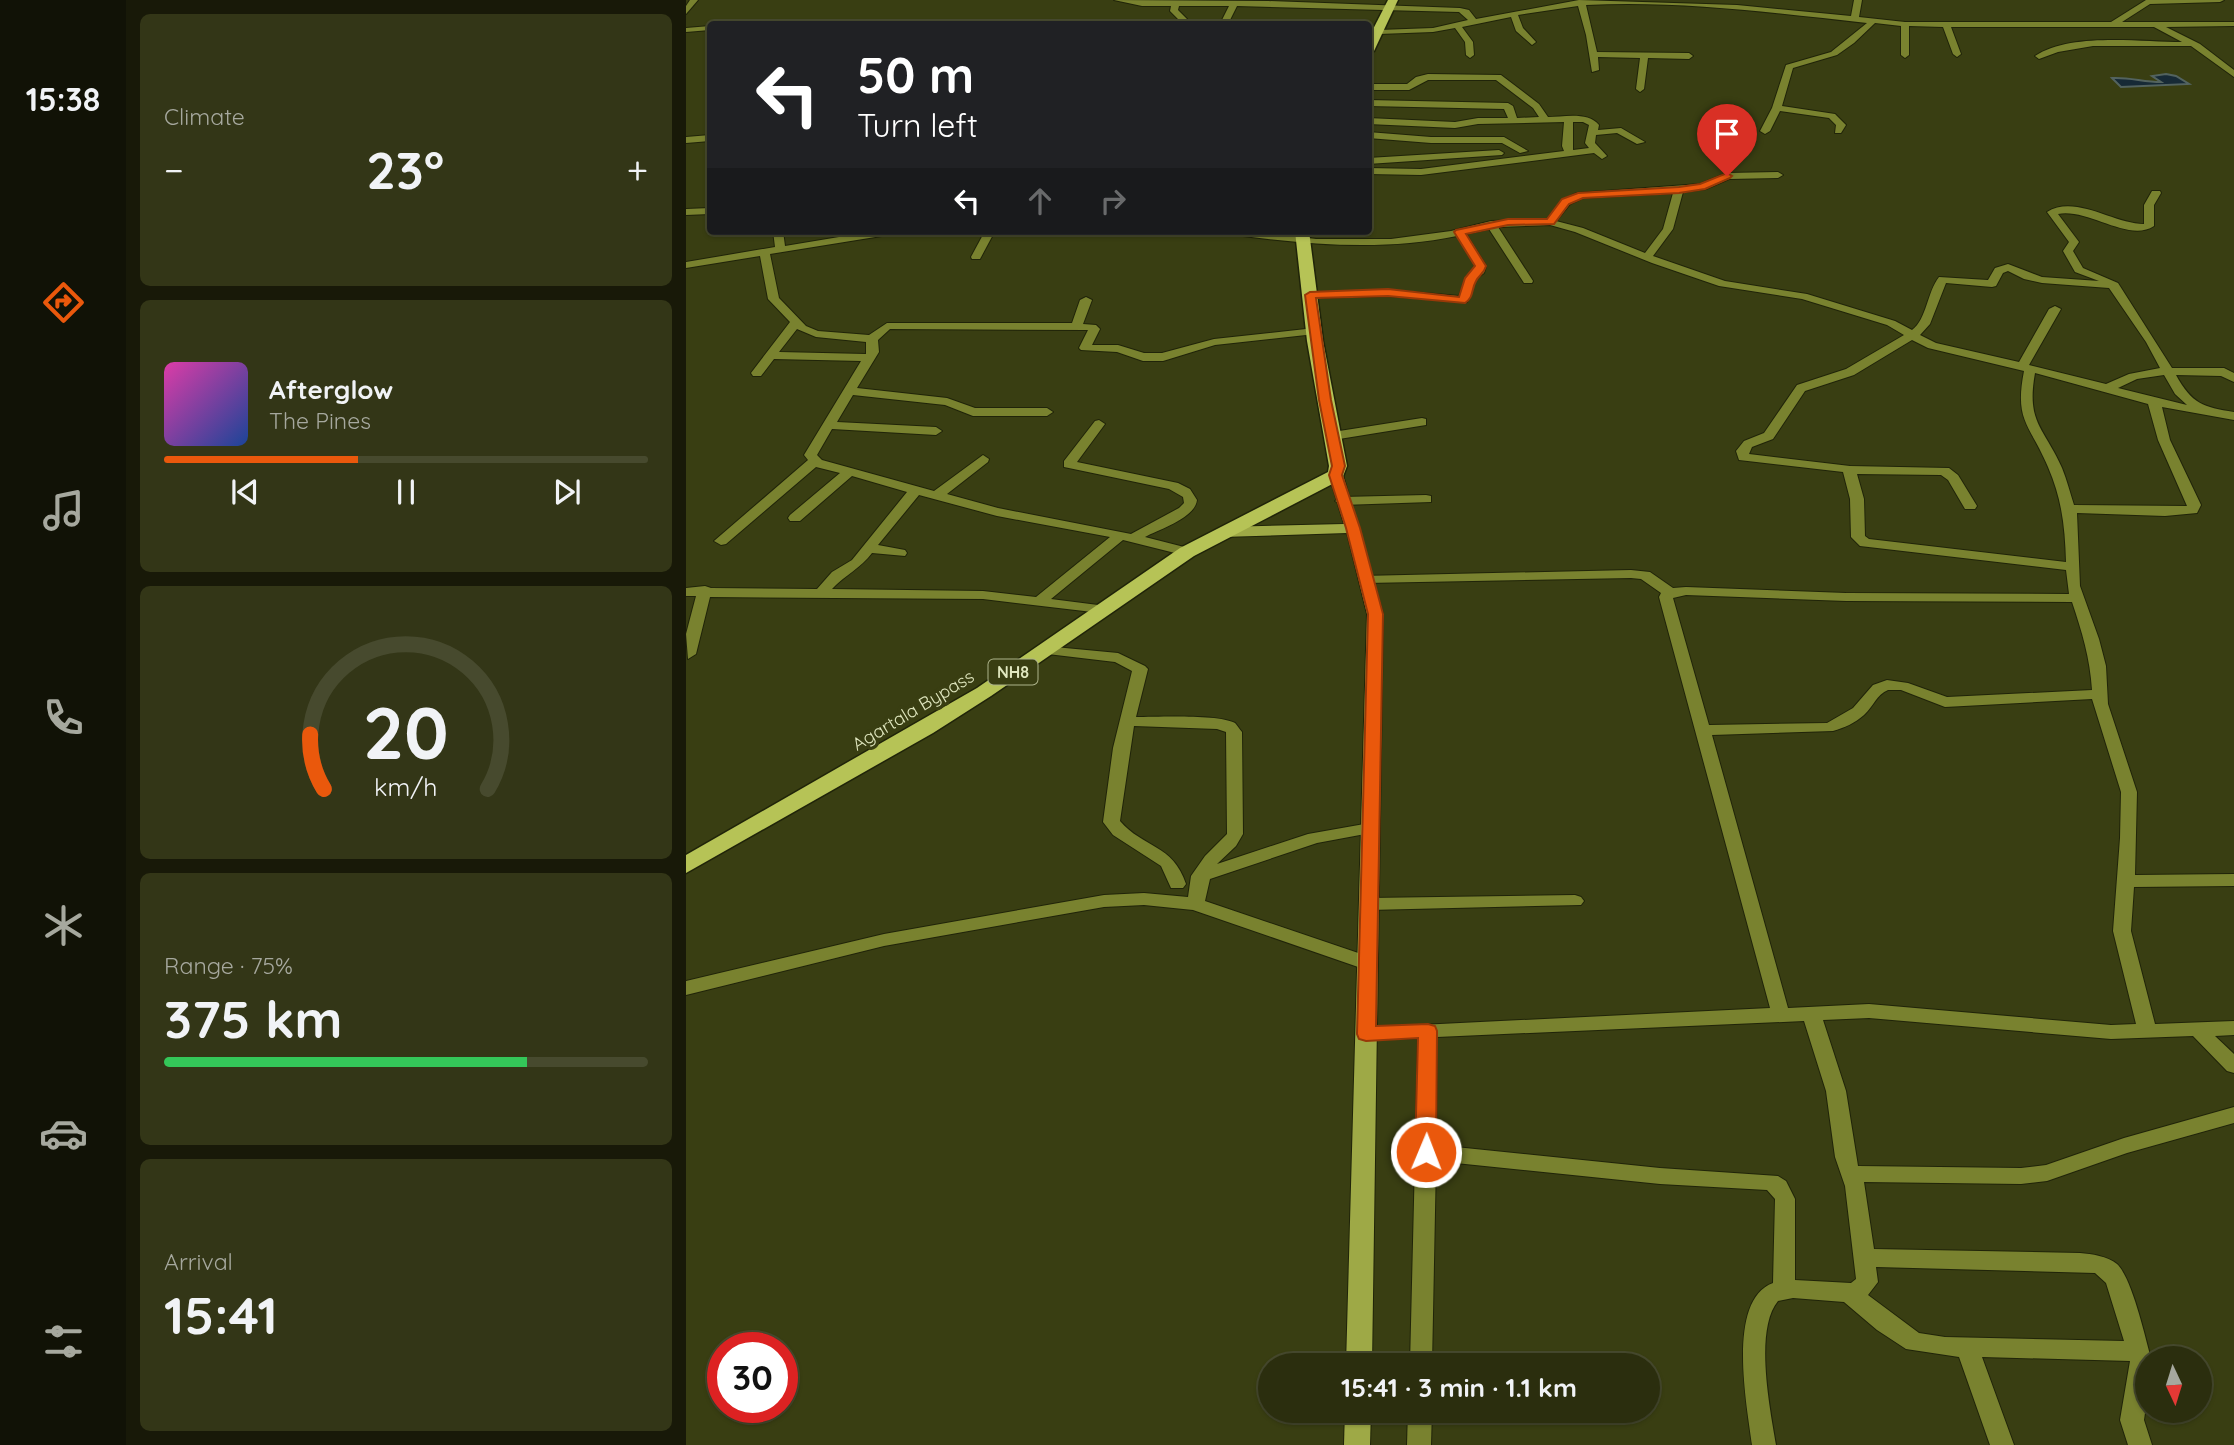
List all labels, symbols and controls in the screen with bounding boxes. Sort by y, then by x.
text: 50 m [857,44,974,105]
icon: left [742,49,833,140]
text: 15:38 [26,79,100,119]
text: Climate [164,102,245,131]
pin [1697,104,1757,176]
text: Turn left [857,105,978,145]
icon: arrive [1708,115,1746,153]
text: 23° [366,137,444,202]
text: − [164,146,184,194]
text: + [627,146,648,194]
icon: left [948,182,986,220]
icon: ahead [1021,182,1059,220]
icon: right [1094,182,1132,220]
icon: directions [39,278,88,327]
text: Afterglow [269,373,393,406]
text: The Pines [269,406,371,435]
icon: previous [226,473,264,511]
icon: pause [387,473,425,511]
icon: next [548,473,586,511]
icon: music [39,486,88,535]
road number: NH8 [988,660,1038,684]
street label: Agartala Bypass [848,665,978,755]
text: 20 [363,686,449,777]
icon: phone [39,693,88,742]
text: km/h [374,770,438,801]
icon: climate [39,901,88,950]
text: Range · 75% [164,951,293,980]
text: 375 km [164,986,343,1051]
icon: car [39,1109,88,1158]
position arrow [1389,1115,1463,1189]
text: Arrival [164,1247,233,1276]
text: 15:41 [164,1282,278,1347]
icon: filters [39,1317,88,1366]
speed limit sign: 30 [707,1332,798,1423]
north arrow [2135,1346,2212,1423]
map controls [2135,1346,2212,1423]
text: 15:41 · 3 min · 1.1 km [1341,1371,1577,1404]

